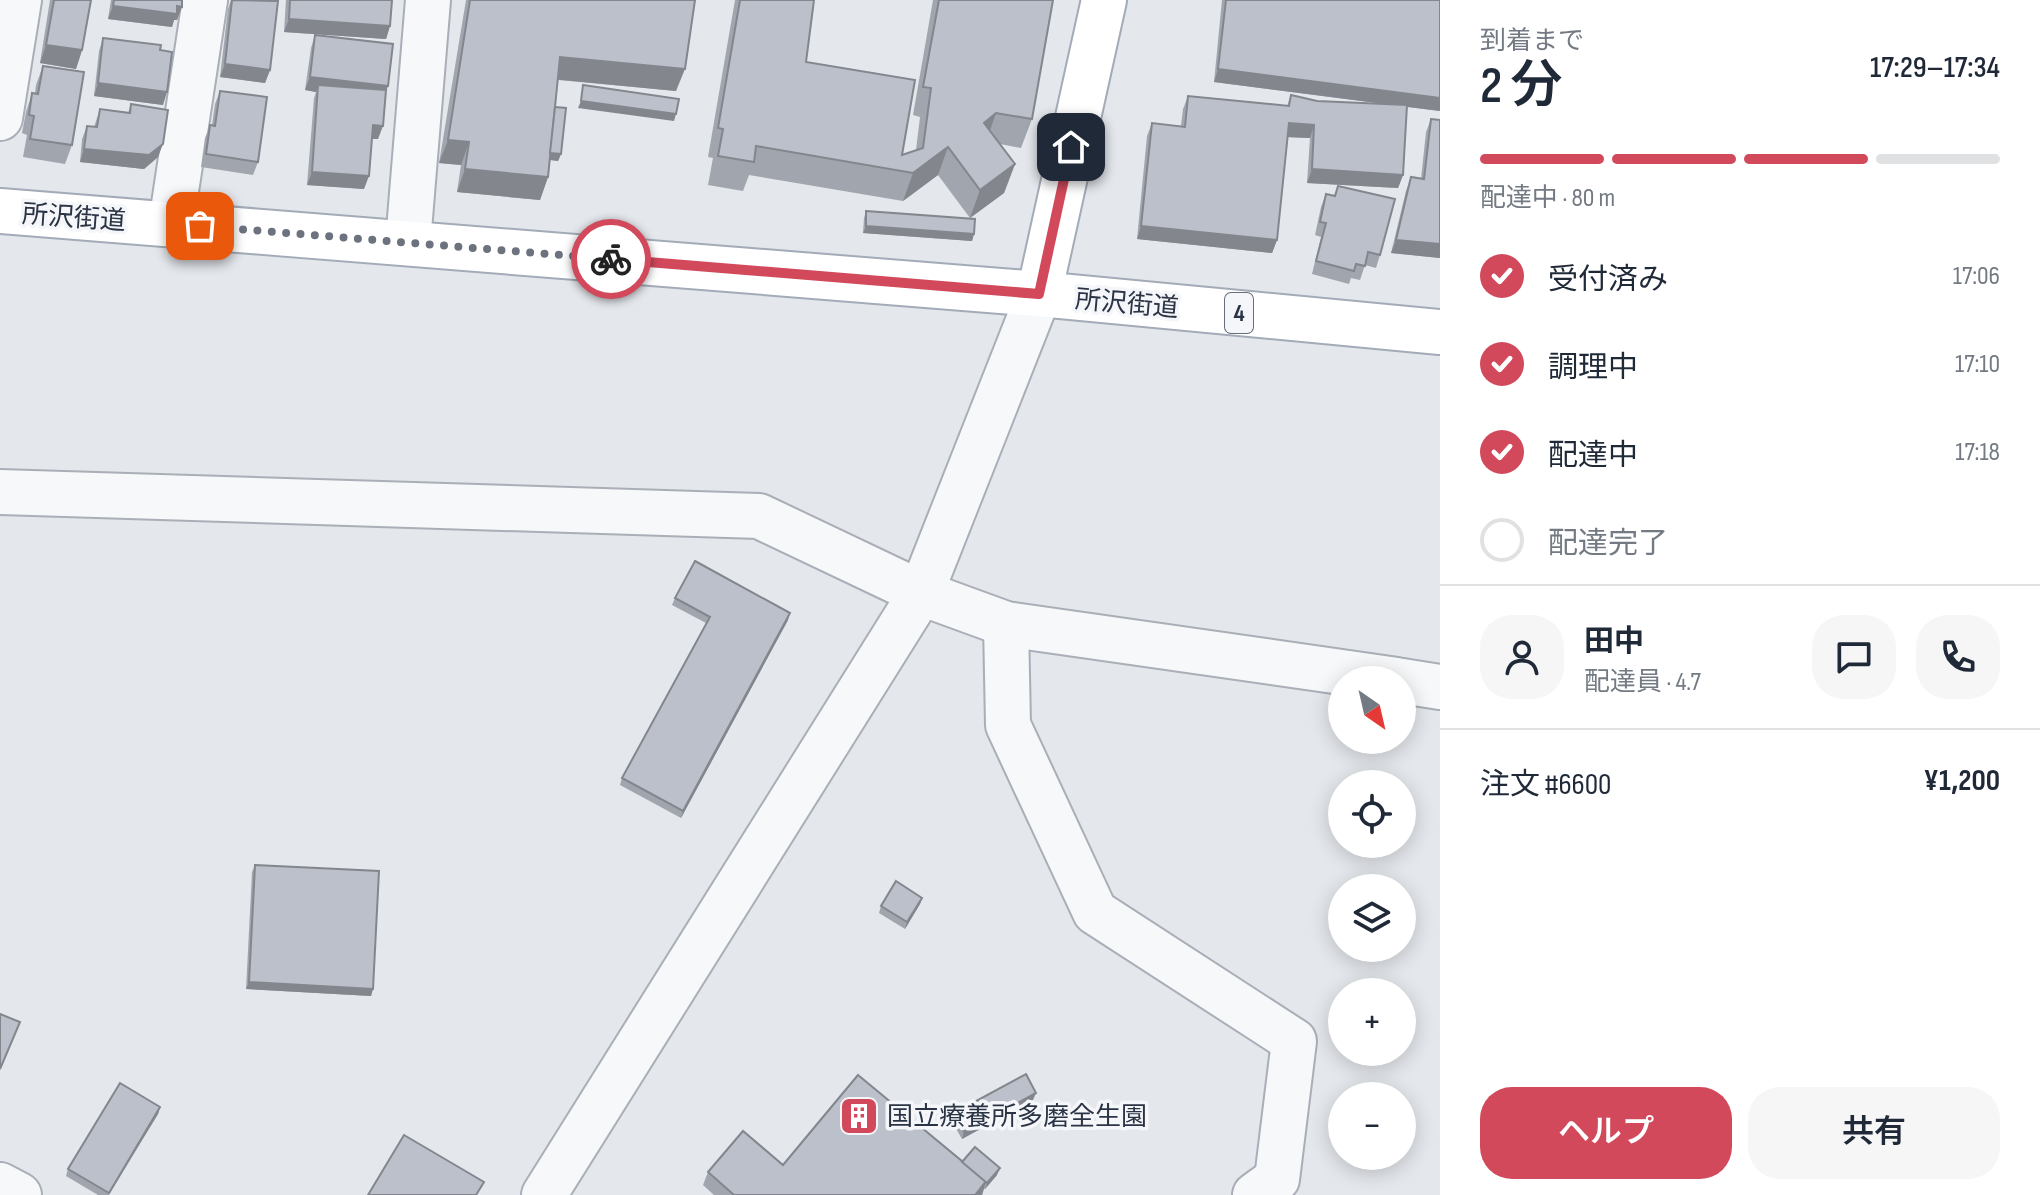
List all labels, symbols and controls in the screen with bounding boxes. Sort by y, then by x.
text: 到着まで [1480,26,1584,57]
text: 17:29–17:34 [1870,50,2000,86]
text: 2 分 [1480,55,1562,118]
pin [1037,113,1105,181]
icon: home [1049,125,1093,169]
text: 配達中 · 80 m [1480,183,1615,214]
pin [166,192,234,260]
street label: 所沢街道 [21,199,127,238]
icon: bag [178,204,222,248]
courier [571,219,651,299]
icon: bike [589,237,633,281]
icon: check [1480,254,1524,298]
text: 17:06 [1953,261,2000,292]
text: 受付済み [1548,262,1668,298]
street label: 所沢街道 [1074,285,1180,324]
road number: 4 [1225,293,1253,333]
icon: check [1480,342,1524,386]
text: 17:10 [1955,349,2000,380]
text: 調理中 [1548,350,1638,386]
icon: check [1480,430,1524,474]
text: 17:18 [1955,437,2000,468]
text: 配達中 [1548,438,1638,474]
text: 配達完了 [1548,526,1668,562]
button: person [1480,615,1564,699]
button: chat [1812,615,1896,699]
button: phone [1916,615,2000,699]
text: 田中 [1584,624,1644,660]
north arrow [1328,666,1416,754]
map controls [1328,666,1416,1170]
text: 配達員 · 4.7 [1584,667,1701,698]
text: ¥1,200 [1923,763,2000,799]
text: 注文 #6600 [1480,767,1611,803]
button: locate [1328,770,1416,858]
button: layers [1328,874,1416,962]
button: + [1328,978,1416,1066]
button: − [1328,1082,1416,1170]
button: ヘルプ [1480,1087,1732,1179]
button: 共有 [1748,1087,2000,1179]
building icon: 国立療養所多磨全生園 [838,1095,880,1137]
place label: 国立療養所多磨全生園 [887,1102,1147,1133]

